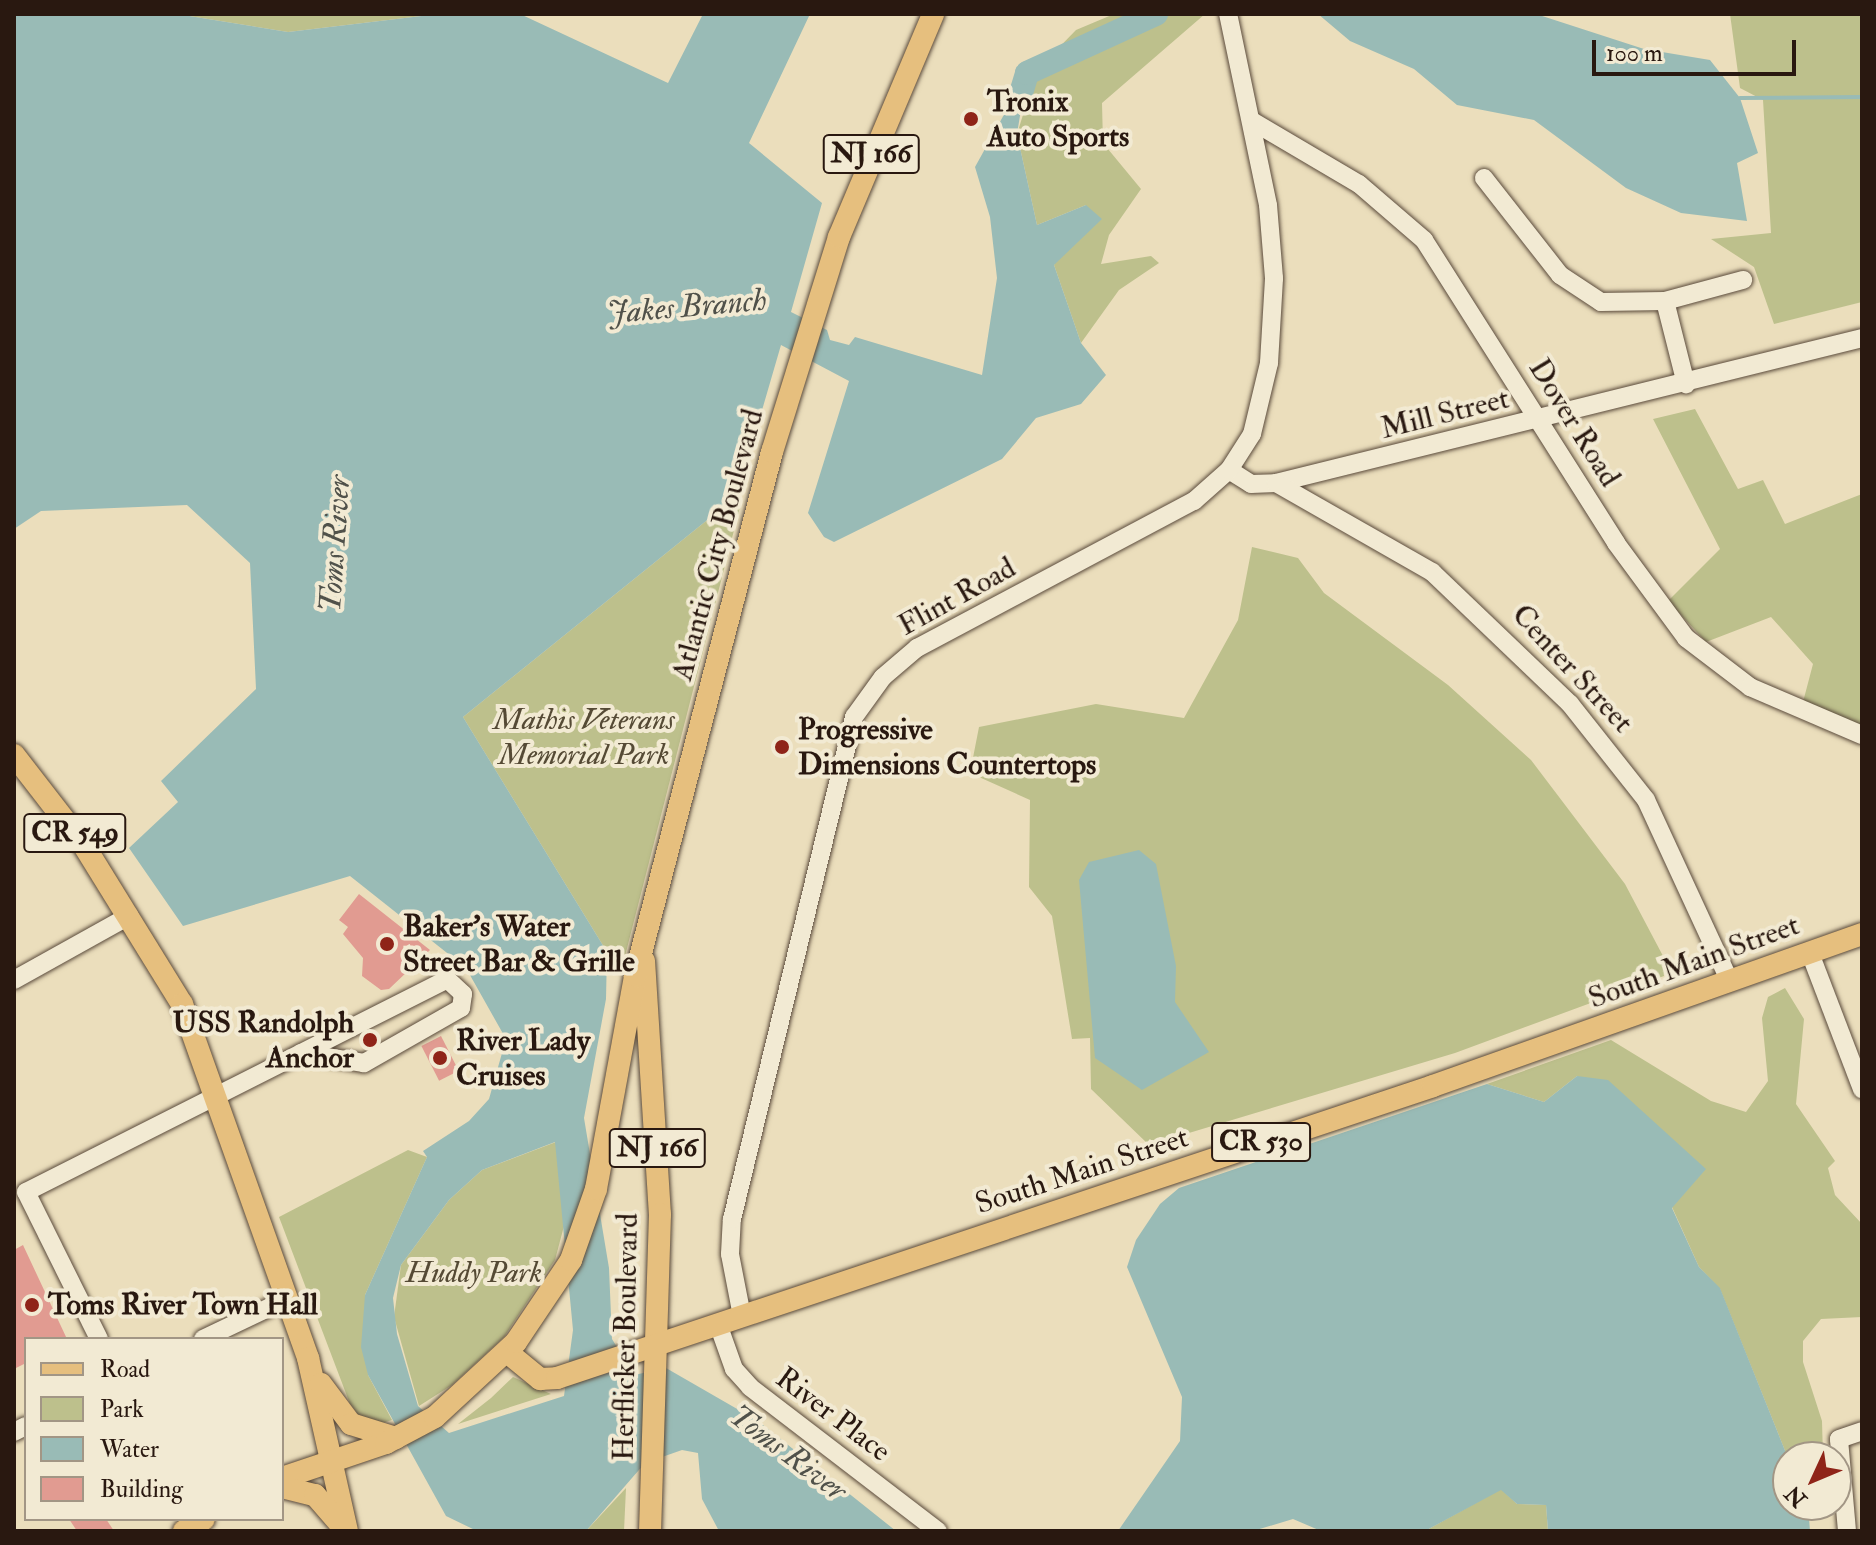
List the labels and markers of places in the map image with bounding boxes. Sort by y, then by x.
place label: Tronix Auto Sports [987,84,1129,154]
marker: Tronix Auto Sports [962,110,980,128]
place label: Progressive Dimensions Countertops [798,712,1096,782]
marker: Progressive Dimensions Countertops [773,738,791,756]
place label: Baker's Water Street Bar & Grille [403,909,635,980]
marker: Baker's Water Street Bar & Grille [378,935,396,953]
place label: USS Randolph Anchor [173,1005,354,1076]
place label: River Lady Cruises [456,1023,590,1094]
marker: USS Randolph Anchor [361,1031,379,1049]
marker: River Lady Cruises [431,1049,449,1067]
place label: Toms River Town Hall [48,1287,318,1323]
marker: Toms River Town Hall [23,1296,41,1314]

